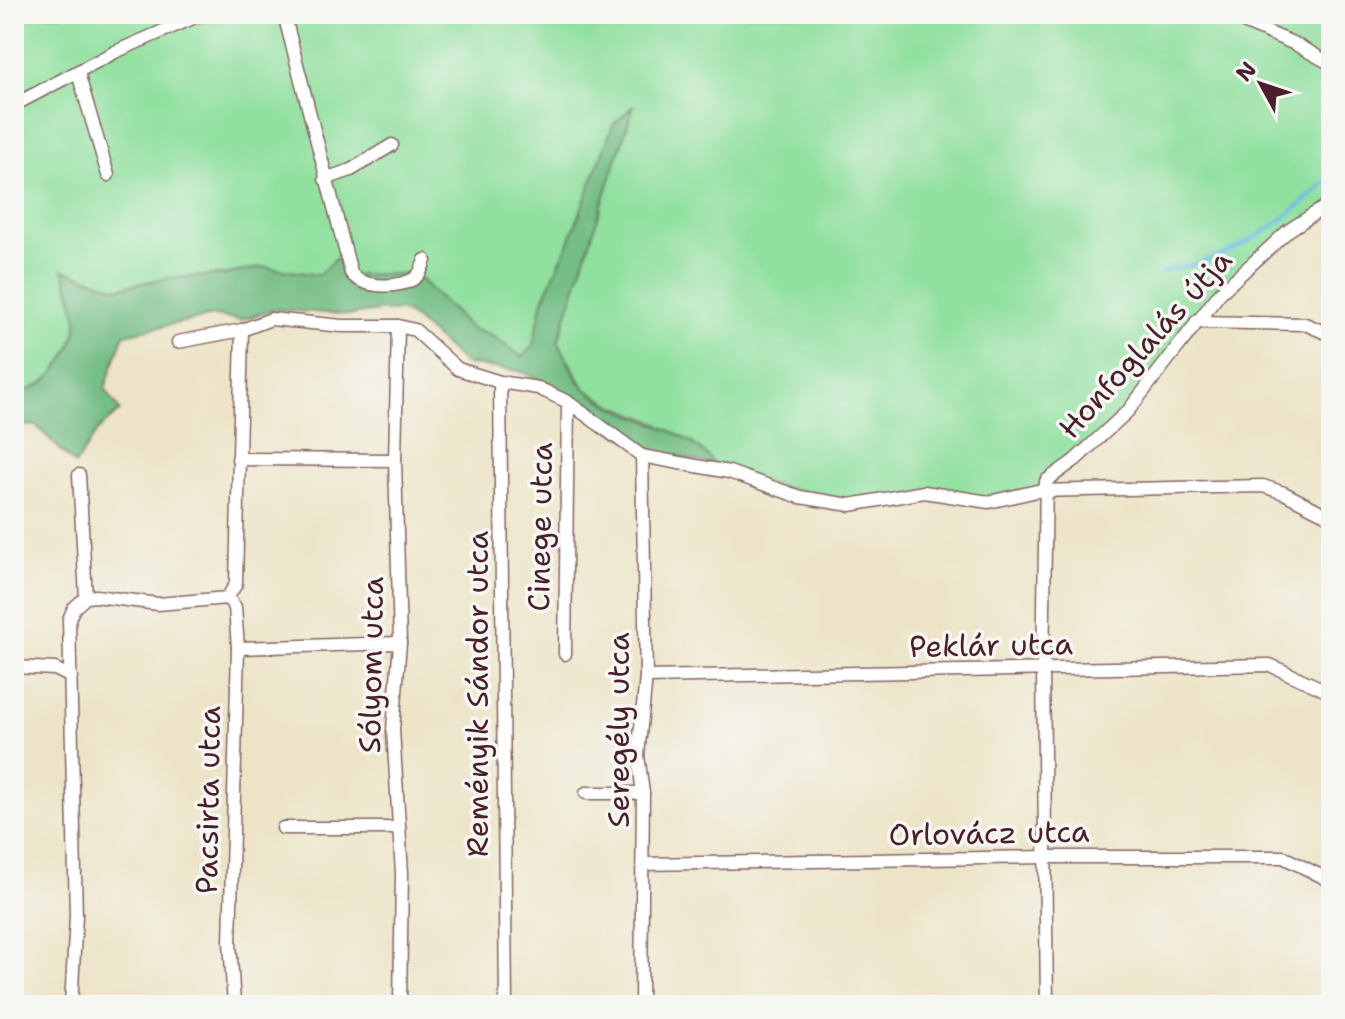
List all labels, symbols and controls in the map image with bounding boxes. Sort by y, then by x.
north arrow [1221,44,1301,124]
text: N [1229,55,1263,87]
street label: Honfoglalás útja [1049,240,1241,447]
street label: Cinege utca [518,442,562,612]
street label: Reményik Sándor utca [457,531,498,857]
street label: Sólyom utca [349,576,393,754]
street label: Peklár utca [909,623,1074,667]
street label: Seregély utca [598,632,639,828]
street label: Pacsirta utca [186,705,230,894]
street label: Orlovácz utca [888,811,1090,855]

